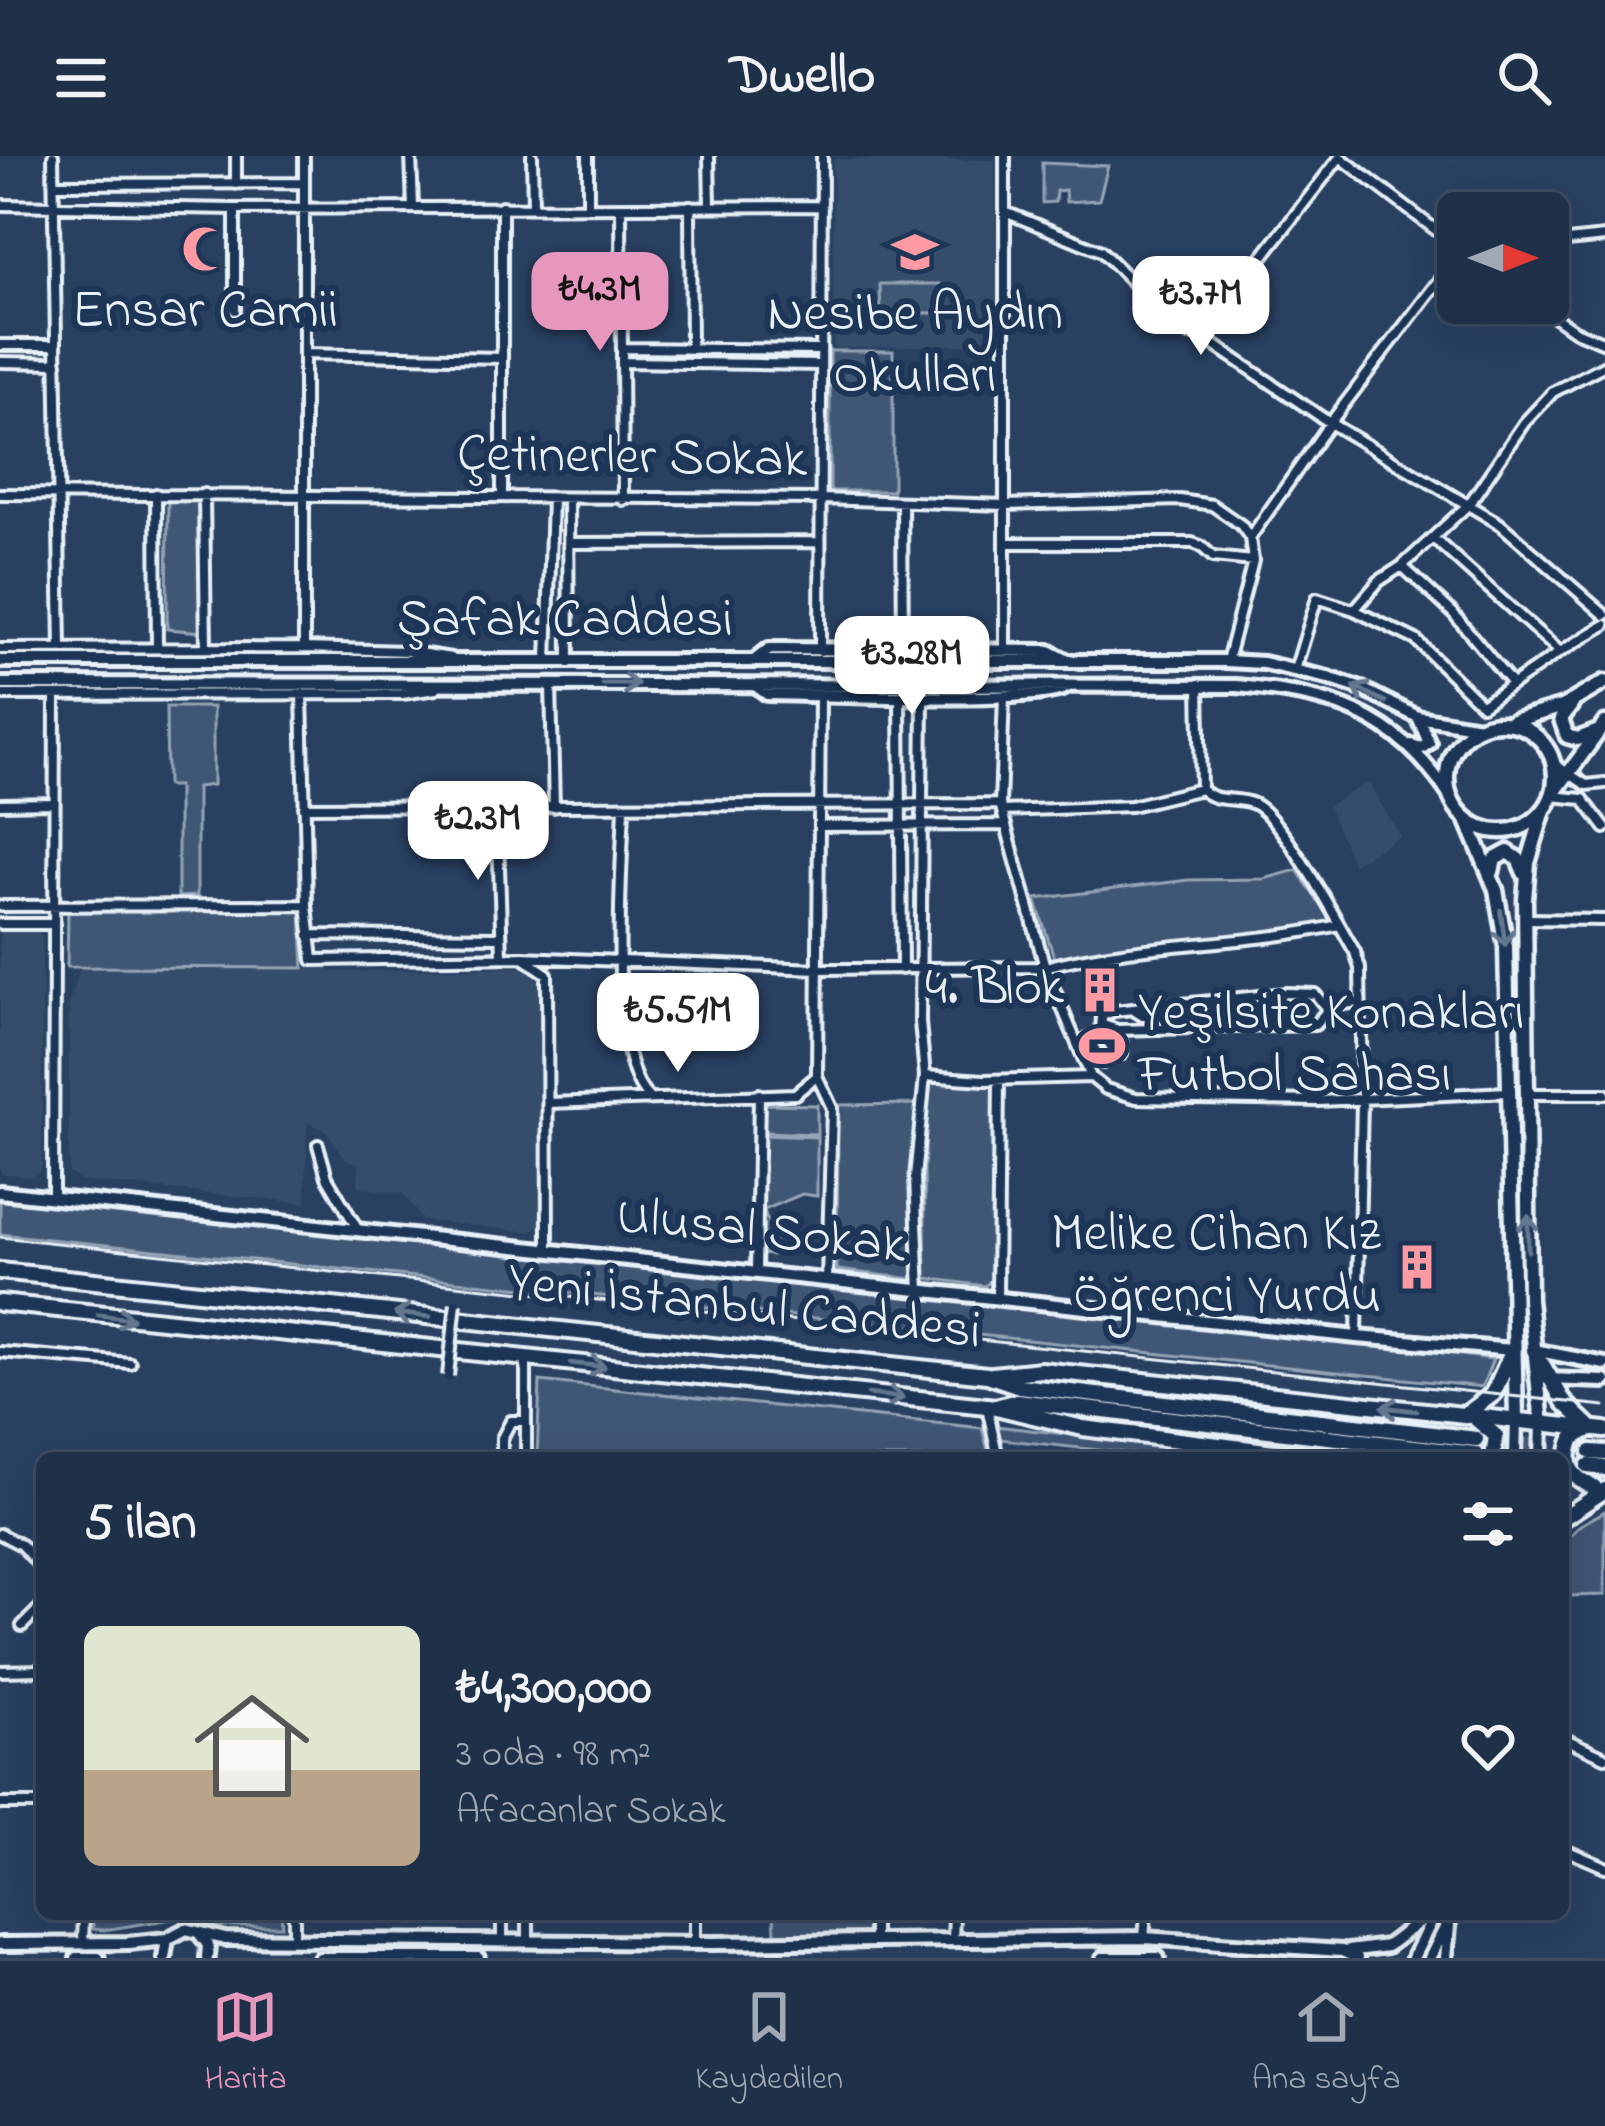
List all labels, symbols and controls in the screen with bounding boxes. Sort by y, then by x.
text: Dwello [730,39,875,117]
icon: menu [48,45,114,111]
icon: search [1491,45,1557,111]
north arrow [1437,192,1569,324]
map controls [1437,192,1569,324]
mosque icon: Ensar Camii [180,224,230,274]
school or university icon: Nesibe Aydın Okulları [890,227,940,277]
pin: ₺4.3M [516,252,684,354]
pin: ₺3.7M [1117,256,1285,358]
text: ₺4.3M [558,262,642,319]
text: ₺3.7M [1159,266,1243,323]
place label: Ensar Camii [72,274,338,352]
place label: Nesibe Aydın Okulları [767,277,1063,417]
street label: Çetinerler Sokak [456,417,808,501]
street label: Şafak Caddesi [397,583,733,661]
pin: ₺3.28M [814,616,1010,718]
text: ₺3.28M [861,626,963,683]
one-way arrow [601,673,640,695]
one-way arrow [1352,682,1387,705]
pin: ₺2.3M [394,781,562,883]
text: ₺2.3M [435,791,521,848]
one-way arrow [1492,908,1515,947]
place label: 4. Blok [925,951,1064,1029]
building icon: 4. Blok [1075,965,1125,1015]
pin: ₺5.51M [580,973,776,1075]
place label: Yeşilsite Konakları Futbol Sahası [1136,976,1525,1116]
text: ₺5.51M [624,983,732,1040]
sports icon: Yeşilsite Konakları Futbol Sahası [1077,1021,1127,1071]
street label: Ulusal Sokak [612,1179,910,1287]
place label: Melike Cihan Kız Öğrenci Yurdu [1051,1197,1381,1338]
one-way arrow [1517,1214,1540,1253]
building icon: Melike Cihan Kız Öğrenci Yurdu [1392,1242,1442,1292]
street label: Yeni İstanbul Caddesi [503,1245,985,1373]
one-way arrow [393,1303,432,1326]
one-way arrow [96,1307,135,1329]
one-way arrow [568,1354,607,1377]
one-way arrow [866,1385,905,1408]
one-way arrow [1380,1397,1419,1419]
text: 5 ilan [84,1487,196,1562]
icon: filters [1455,1491,1521,1557]
text: ₺4,300,000 [456,1652,651,1727]
icon: home [180,1674,324,1818]
icon: heart [1455,1713,1521,1779]
text: 3 oda · 98 m² [456,1727,651,1784]
text: Afacanlar Sokak [456,1784,726,1841]
tab: Harita [204,1984,287,2104]
tab: Kaydedilen [695,1984,843,2104]
tab: Ana sayfa [1252,1984,1401,2104]

